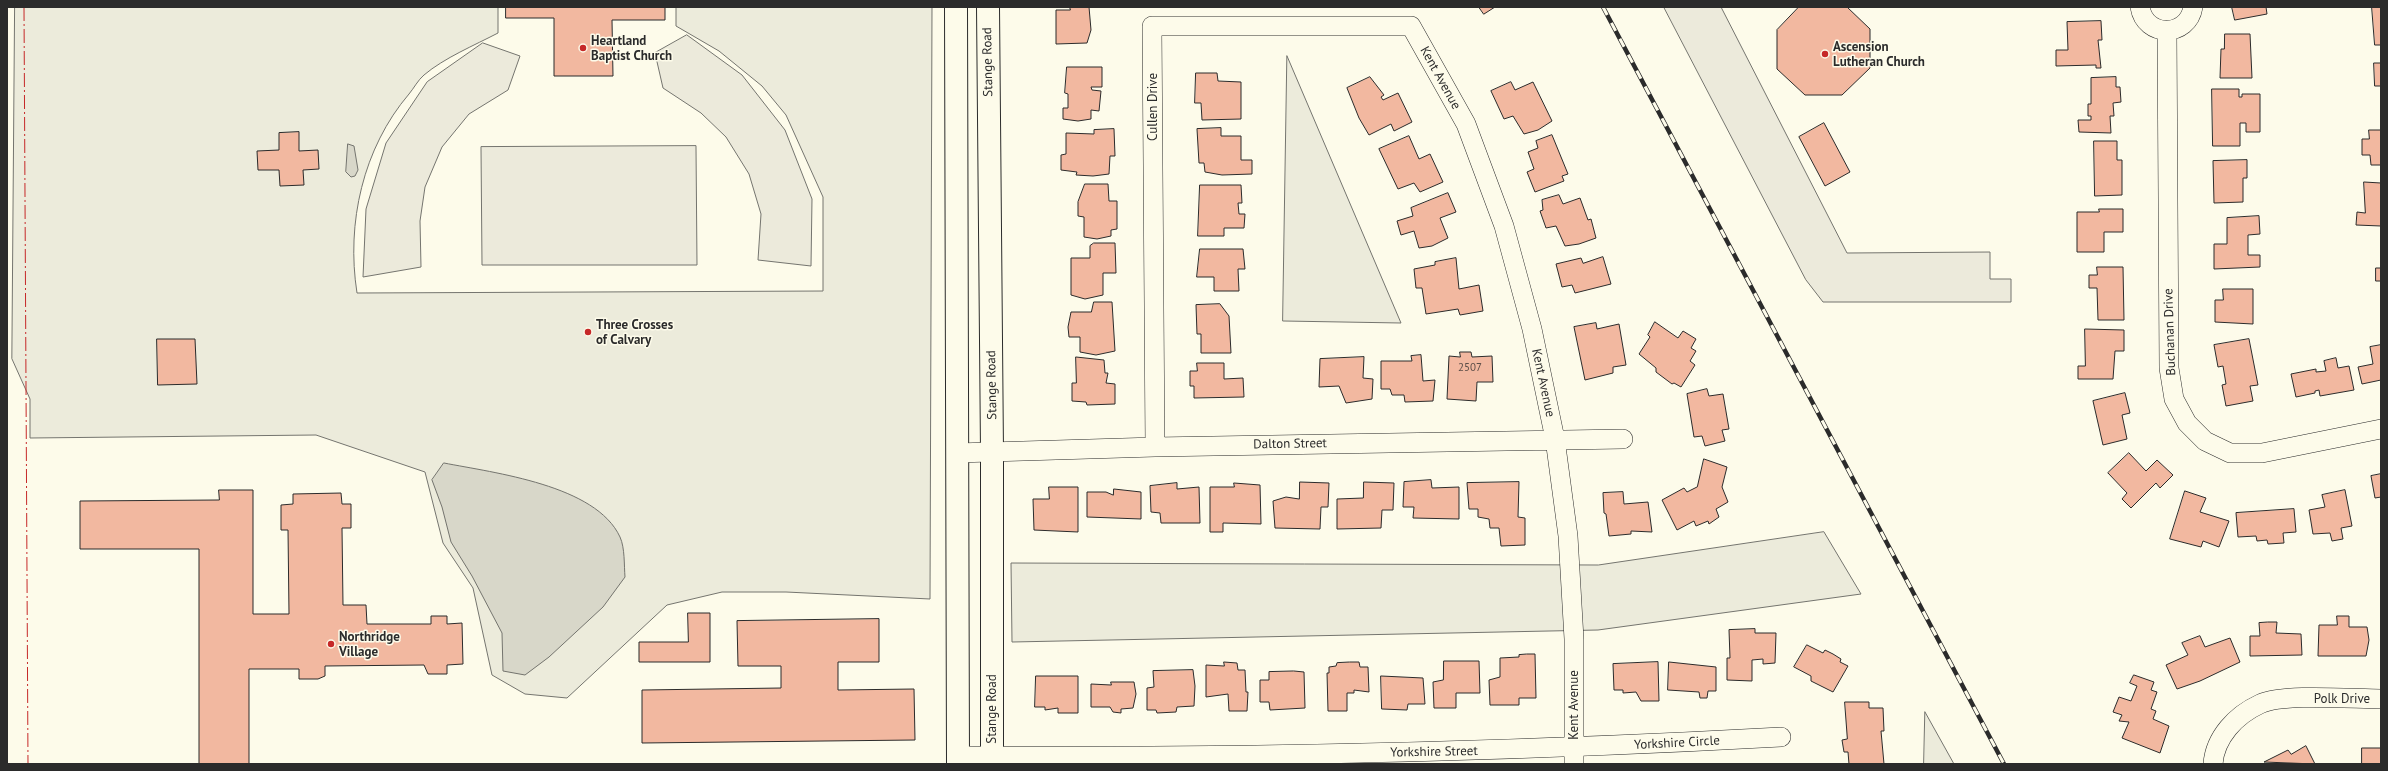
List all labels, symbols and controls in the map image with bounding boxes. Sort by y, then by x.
street label: Stange Road [980,27,996,97]
place label: Heartland Baptist Church [591,33,672,64]
place label: Ascension Lutheran Church [1833,39,1925,70]
marker: Heartland Baptist Church [578,43,588,53]
street label: Kent Avenue [1416,44,1464,112]
marker: Ascension Lutheran Church [1820,49,1830,59]
street label: Cullen Drive [1145,73,1161,141]
street label: Buchanan Drive [2161,288,2179,376]
place label: Three Crosses of Calvary [596,317,673,348]
marker: Three Crosses of Calvary [583,327,593,337]
street label: Kent Avenue [1528,347,1558,419]
street label: Stange Road [984,350,1000,420]
house number: 2507 [1458,361,1482,375]
street label: Dalton Street [1253,436,1327,452]
place label: Northridge Village [339,629,400,660]
marker: Northridge Village [326,639,336,649]
street label: Kent Avenue [1566,670,1582,740]
street label: Stange Road [984,674,1000,744]
street label: Polk Drive [2314,691,2370,707]
street label: Yorkshire Circle [1634,733,1720,753]
street label: Yorkshire Street [1390,743,1478,761]

